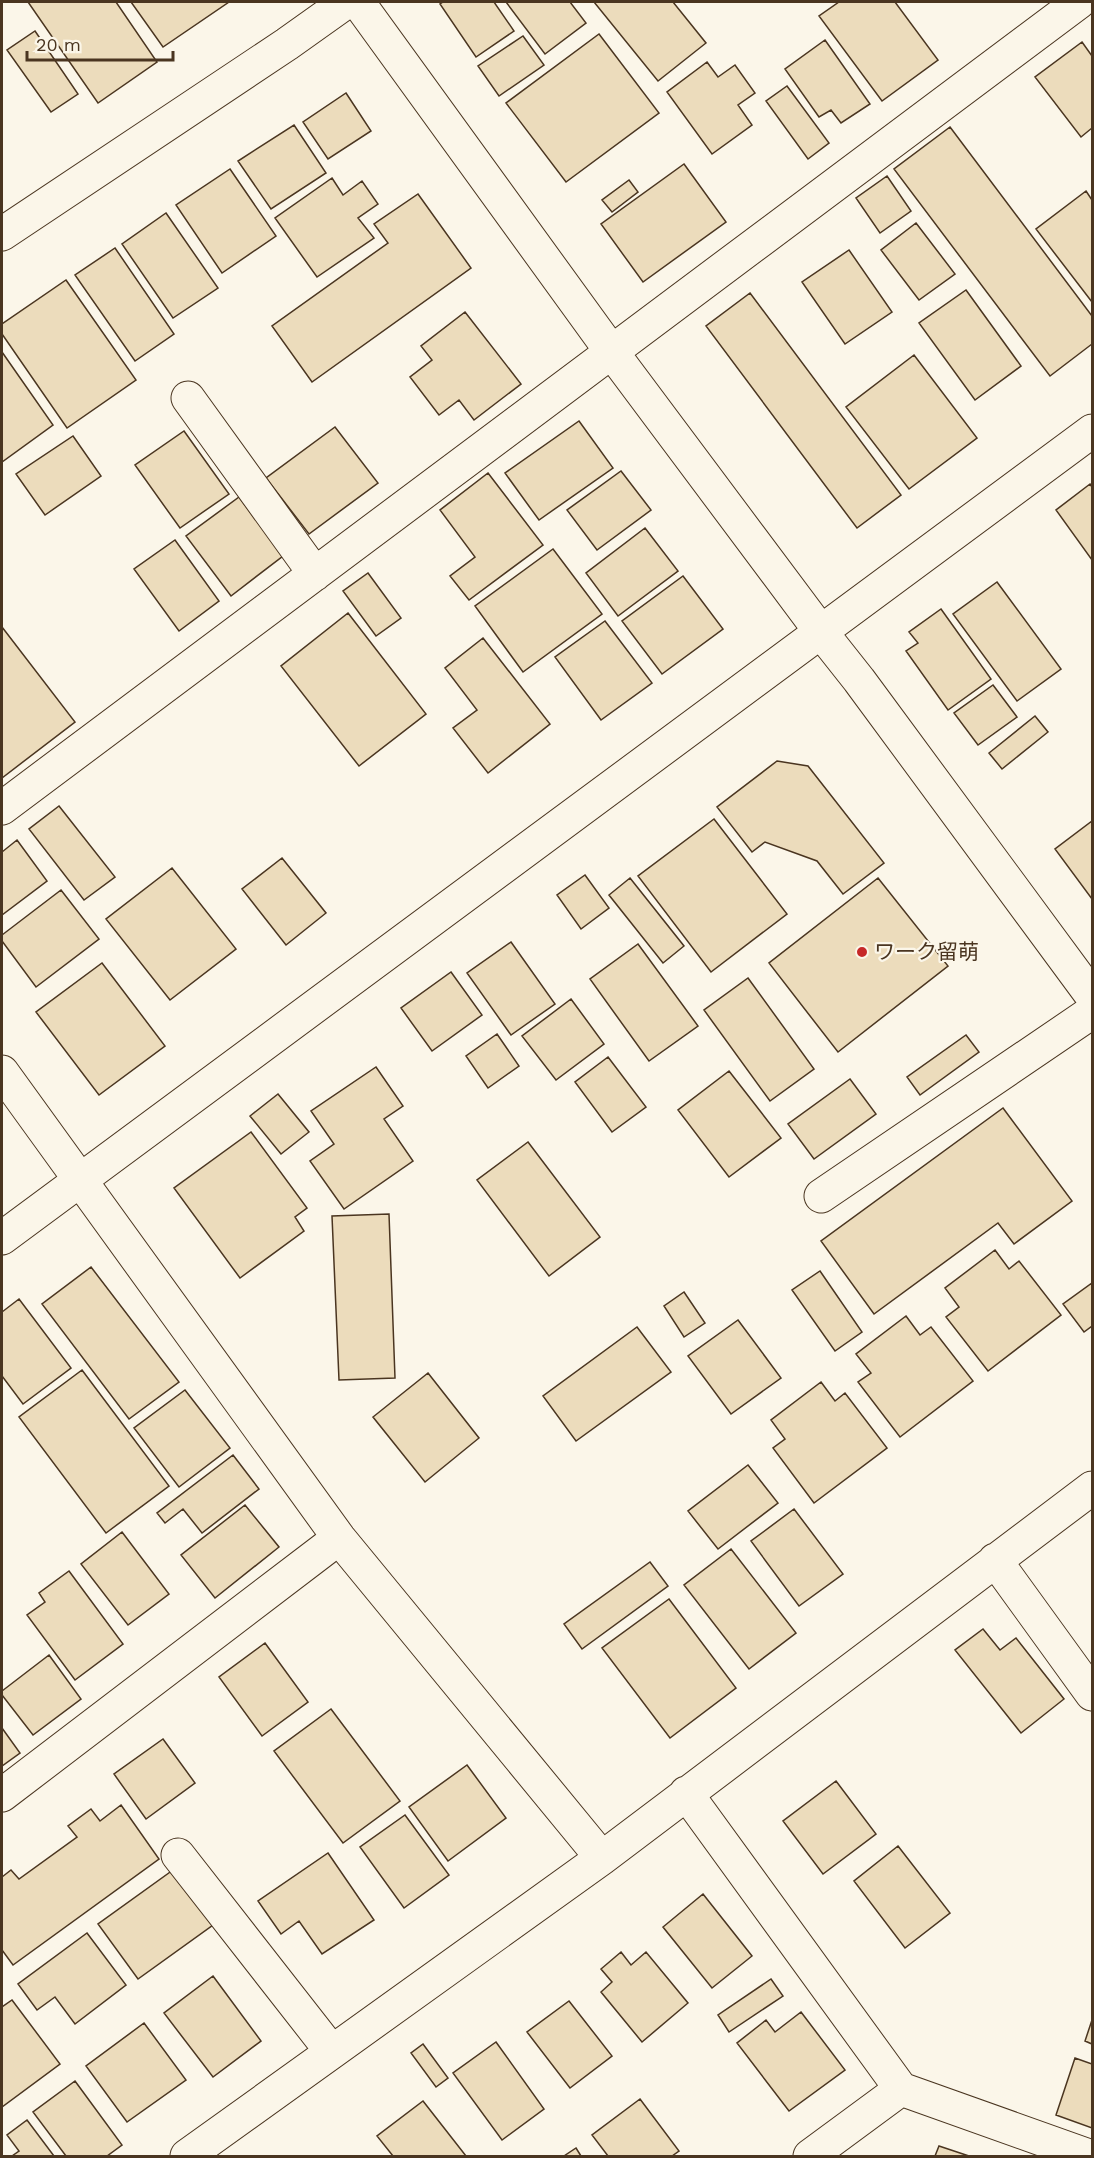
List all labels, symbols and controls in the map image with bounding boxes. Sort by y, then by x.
scale bar [27,24,172,62]
text: 20 m [36,34,81,55]
place label: ワーク留萌 [874,939,979,964]
marker: ワーク留萌 [855,945,869,959]

